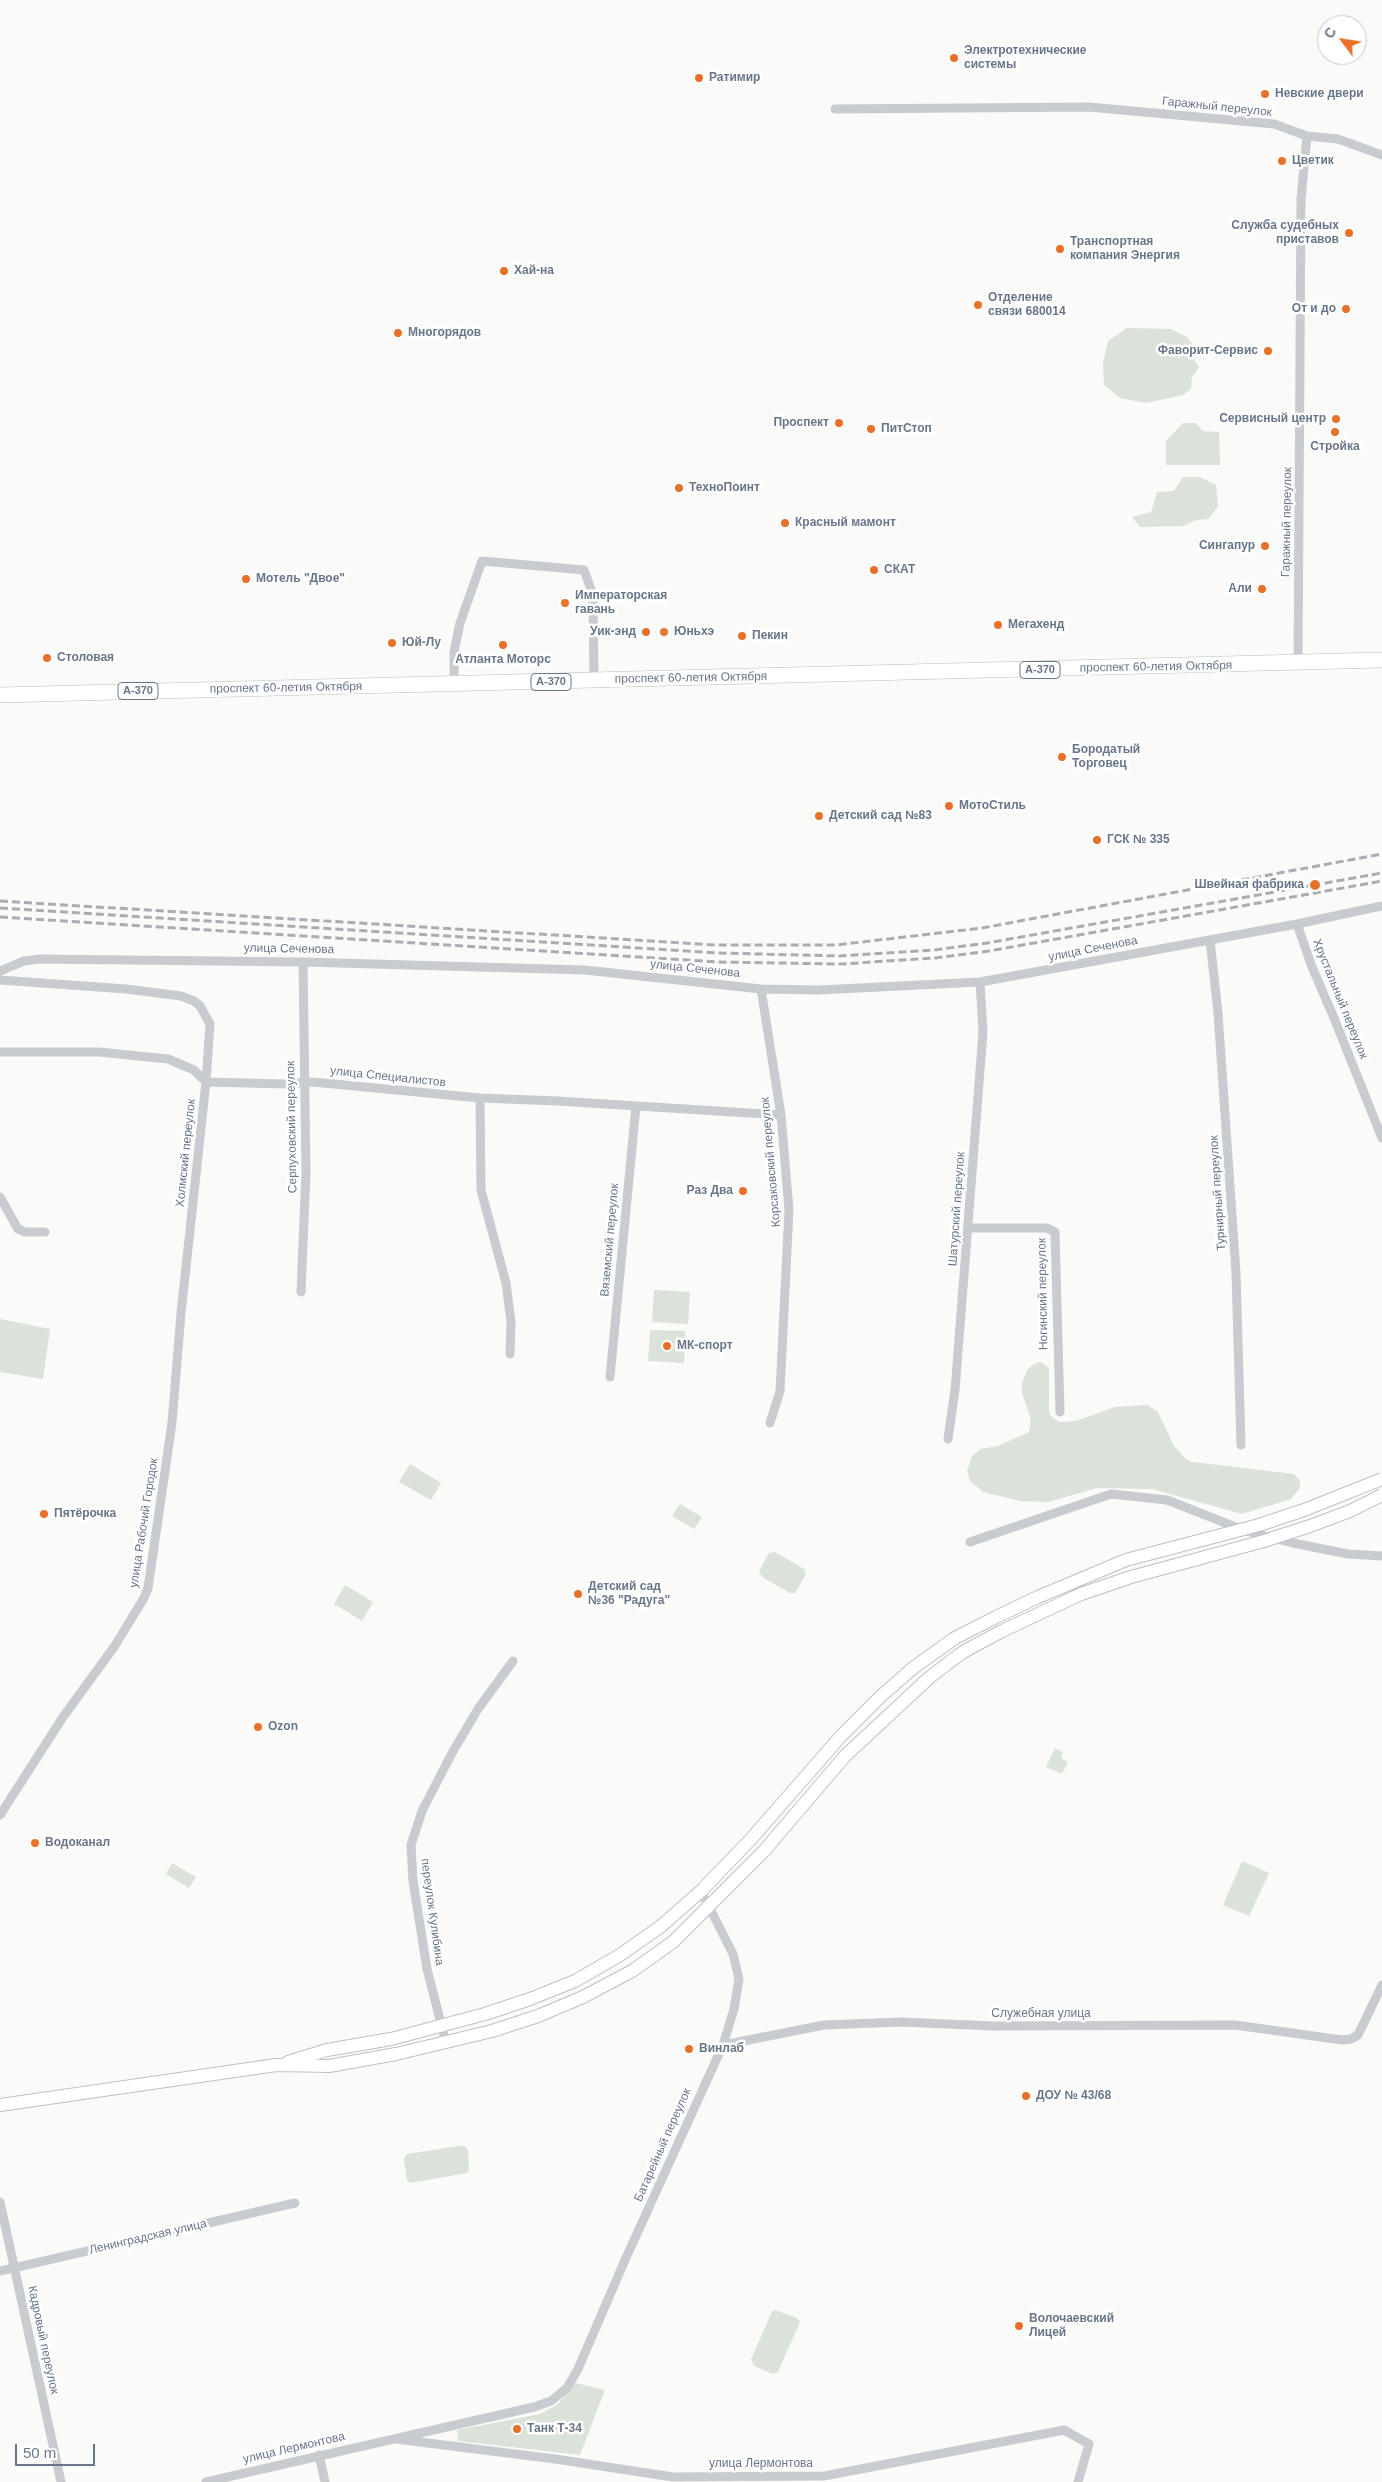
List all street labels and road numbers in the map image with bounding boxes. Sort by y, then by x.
street label: Гаражный переулок [1161,94,1273,120]
street label: Гаражный переулок [1279,467,1295,577]
street label: проспект 60-летия Октября [1080,658,1232,676]
road number: А-370 [1020,662,1060,678]
street label: проспект 60-летия Октября [615,669,767,687]
road number: А-370 [531,674,571,690]
street label: проспект 60-летия Октября [210,679,362,697]
road number: А-370 [118,682,158,699]
street label: улица Сеченова [1047,933,1139,965]
street label: Хрустальный переулок [1309,937,1371,1061]
street label: улица Сеченова [244,941,334,957]
street label: улица Сеченова [649,957,741,981]
street label: Серпуховский переулок [284,1061,300,1193]
street label: улица Специалистов [329,1064,447,1090]
street label: Корсаковский переулок [758,1096,784,1228]
street label: Холмский переулок [173,1098,199,1208]
street label: Турнирный переулок [1207,1135,1229,1251]
street label: Шатурский переулок [946,1151,968,1267]
street label: Вяземский переулок [598,1183,622,1297]
street label: Ногинский переулок [1035,1238,1051,1350]
street label: улица Рабочий Городок [127,1457,161,1589]
street label: переулок Кулибина [417,1858,447,1966]
street label: Служебная улица [991,2007,1091,2021]
street label: Батарейный переулок [631,2086,695,2204]
street label: Ленинградская улица [88,2216,208,2258]
street label: Кадровый переулок [24,2285,62,2395]
street label: улица Лермонтова [242,2429,346,2467]
street label: улица Лермонтова [709,2457,813,2471]

